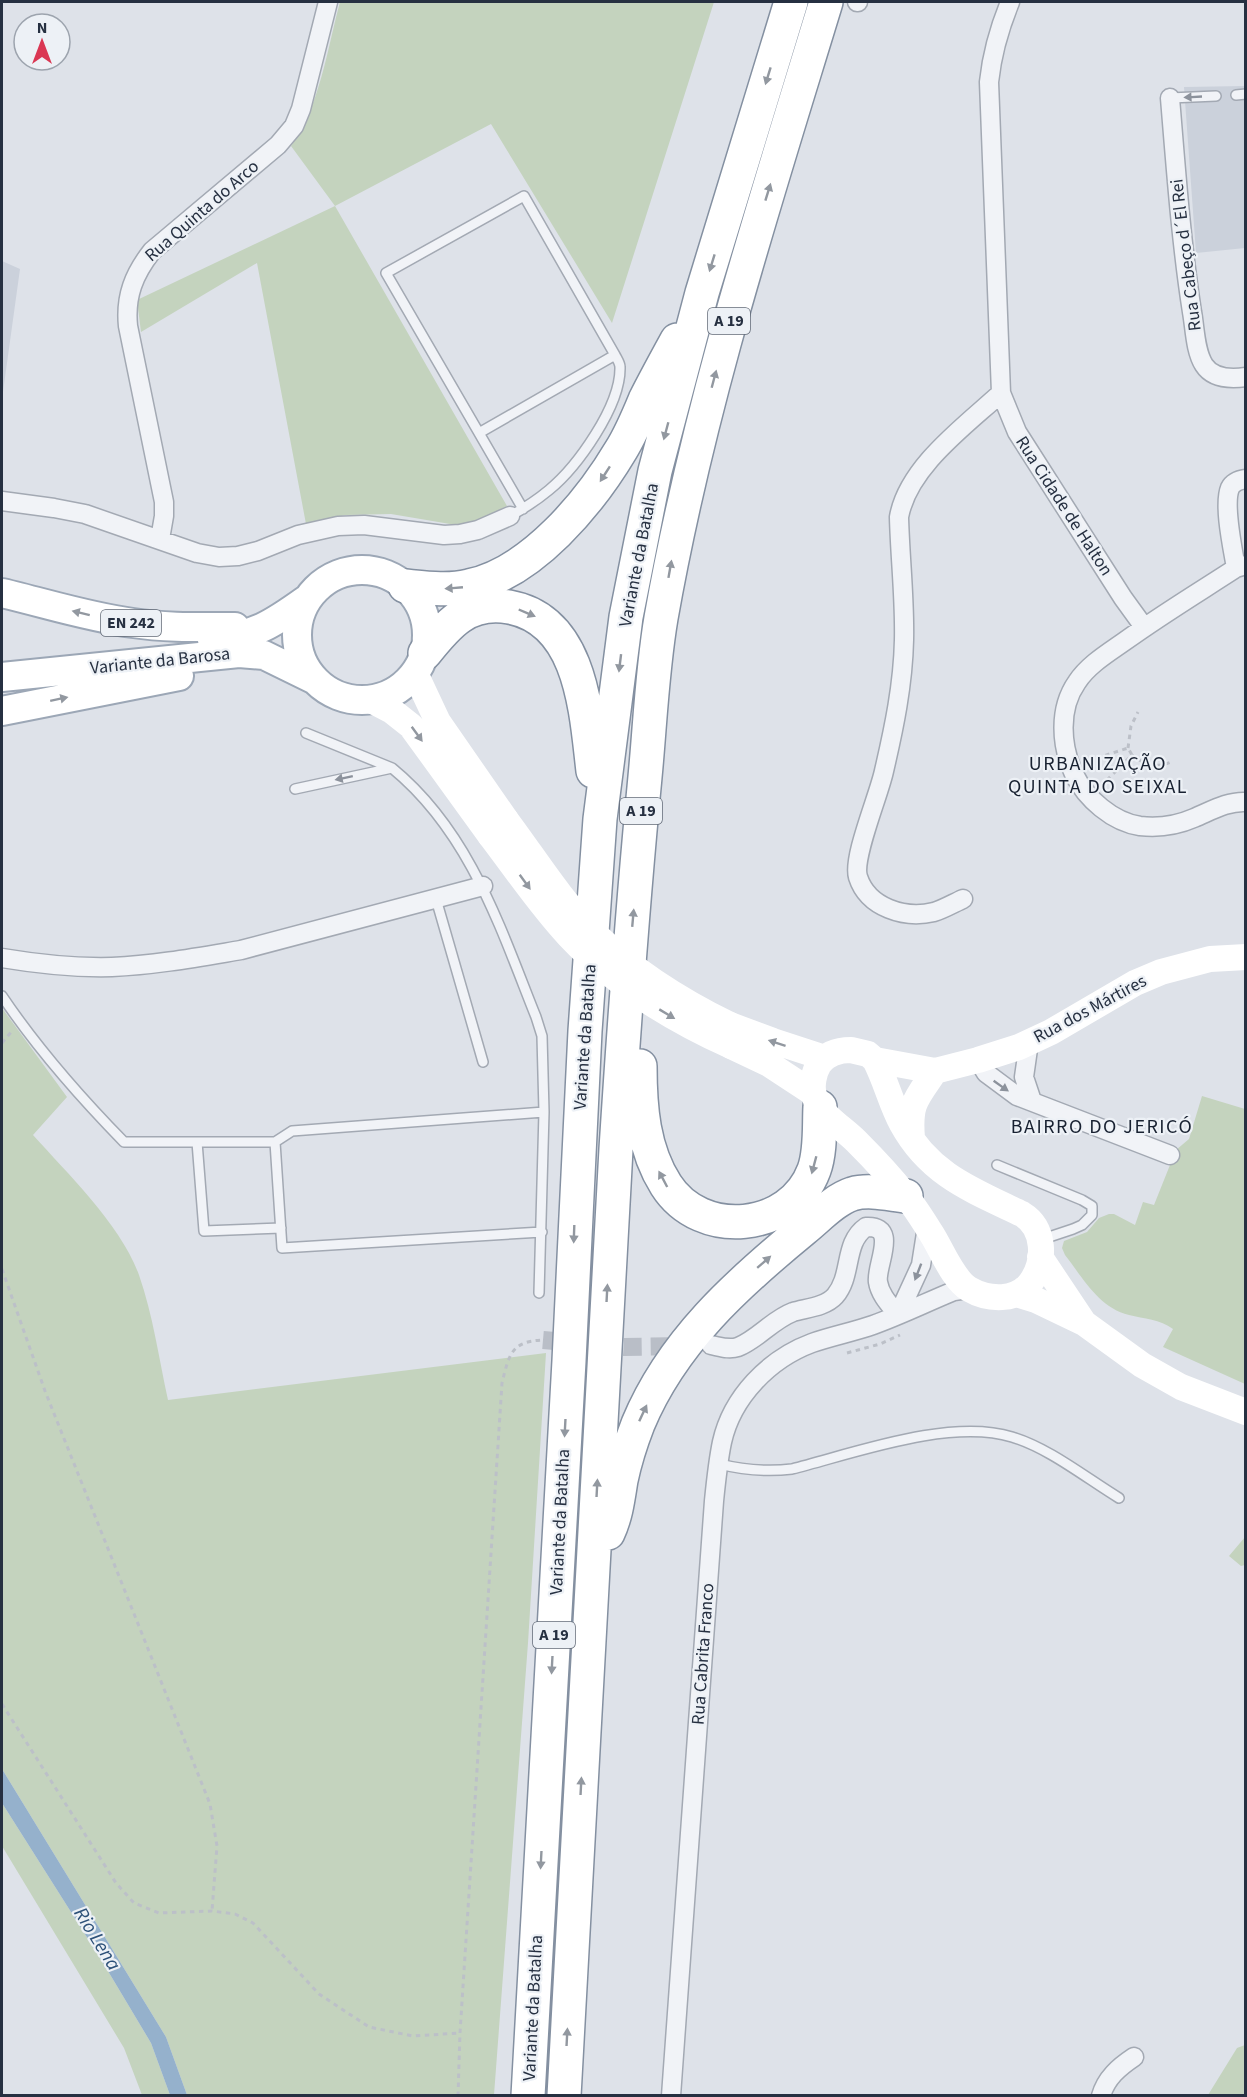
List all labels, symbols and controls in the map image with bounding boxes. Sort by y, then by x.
north arrow [12,12,72,72]
text: N [37,17,47,39]
one-way arrow [763,67,773,85]
one-way arrow [1184,92,1203,102]
street label: Rua Quinta do Arco [140,154,264,268]
street label: Rua Cabeço d´El Rei [1164,178,1208,332]
one-way arrow [764,183,773,201]
one-way arrow [707,254,716,272]
road number: A 19 [708,308,750,334]
one-way arrow [709,370,719,388]
one-way arrow [661,422,670,440]
street label: Rua Cidade de Halton [1009,431,1119,581]
one-way arrow [599,466,611,482]
street label: Variante da Batalha [613,481,665,629]
one-way arrow [666,559,675,578]
one-way arrow [444,583,463,593]
one-way arrow [71,607,90,617]
one-way arrow [519,609,536,618]
road number: EN 242 [101,610,161,636]
street label: Variante da Barosa [89,641,231,681]
one-way arrow [615,654,624,673]
one-way arrow [50,694,68,704]
one-way arrow [411,726,423,742]
district label: URBANIZAÇÃO QUINTA DO SEIXAL [1008,750,1188,801]
one-way arrow [334,774,353,783]
road number: A 19 [620,798,662,824]
one-way arrow [519,874,531,889]
one-way arrow [628,908,638,927]
street label: Variante da Batalha [567,963,603,1111]
street label: Rua dos Mártires [1029,969,1151,1049]
one-way arrow [659,1008,675,1019]
one-way arrow [768,1037,786,1047]
one-way arrow [992,1080,1008,1092]
district label: BAIRRO DO JERICÓ [1011,1113,1193,1141]
one-way arrow [809,1156,819,1174]
one-way arrow [658,1170,668,1187]
one-way arrow [570,1224,579,1243]
one-way arrow [757,1255,772,1269]
one-way arrow [913,1264,923,1282]
one-way arrow [603,1284,612,1303]
one-way arrow [639,1405,648,1422]
one-way arrow [561,1419,570,1438]
street label: Variante da Batalha [544,1448,576,1596]
one-way arrow [592,1479,601,1498]
street label: Rua Cabrita Franco [686,1582,720,1726]
road number: A 19 [533,1622,575,1648]
one-way arrow [548,1656,557,1675]
one-way arrow [576,1777,585,1796]
one-way arrow [537,1850,546,1869]
water label: Rio Lena [67,1902,128,1976]
street label: Variante da Batalha [517,1934,549,2082]
one-way arrow [562,2028,572,2047]

